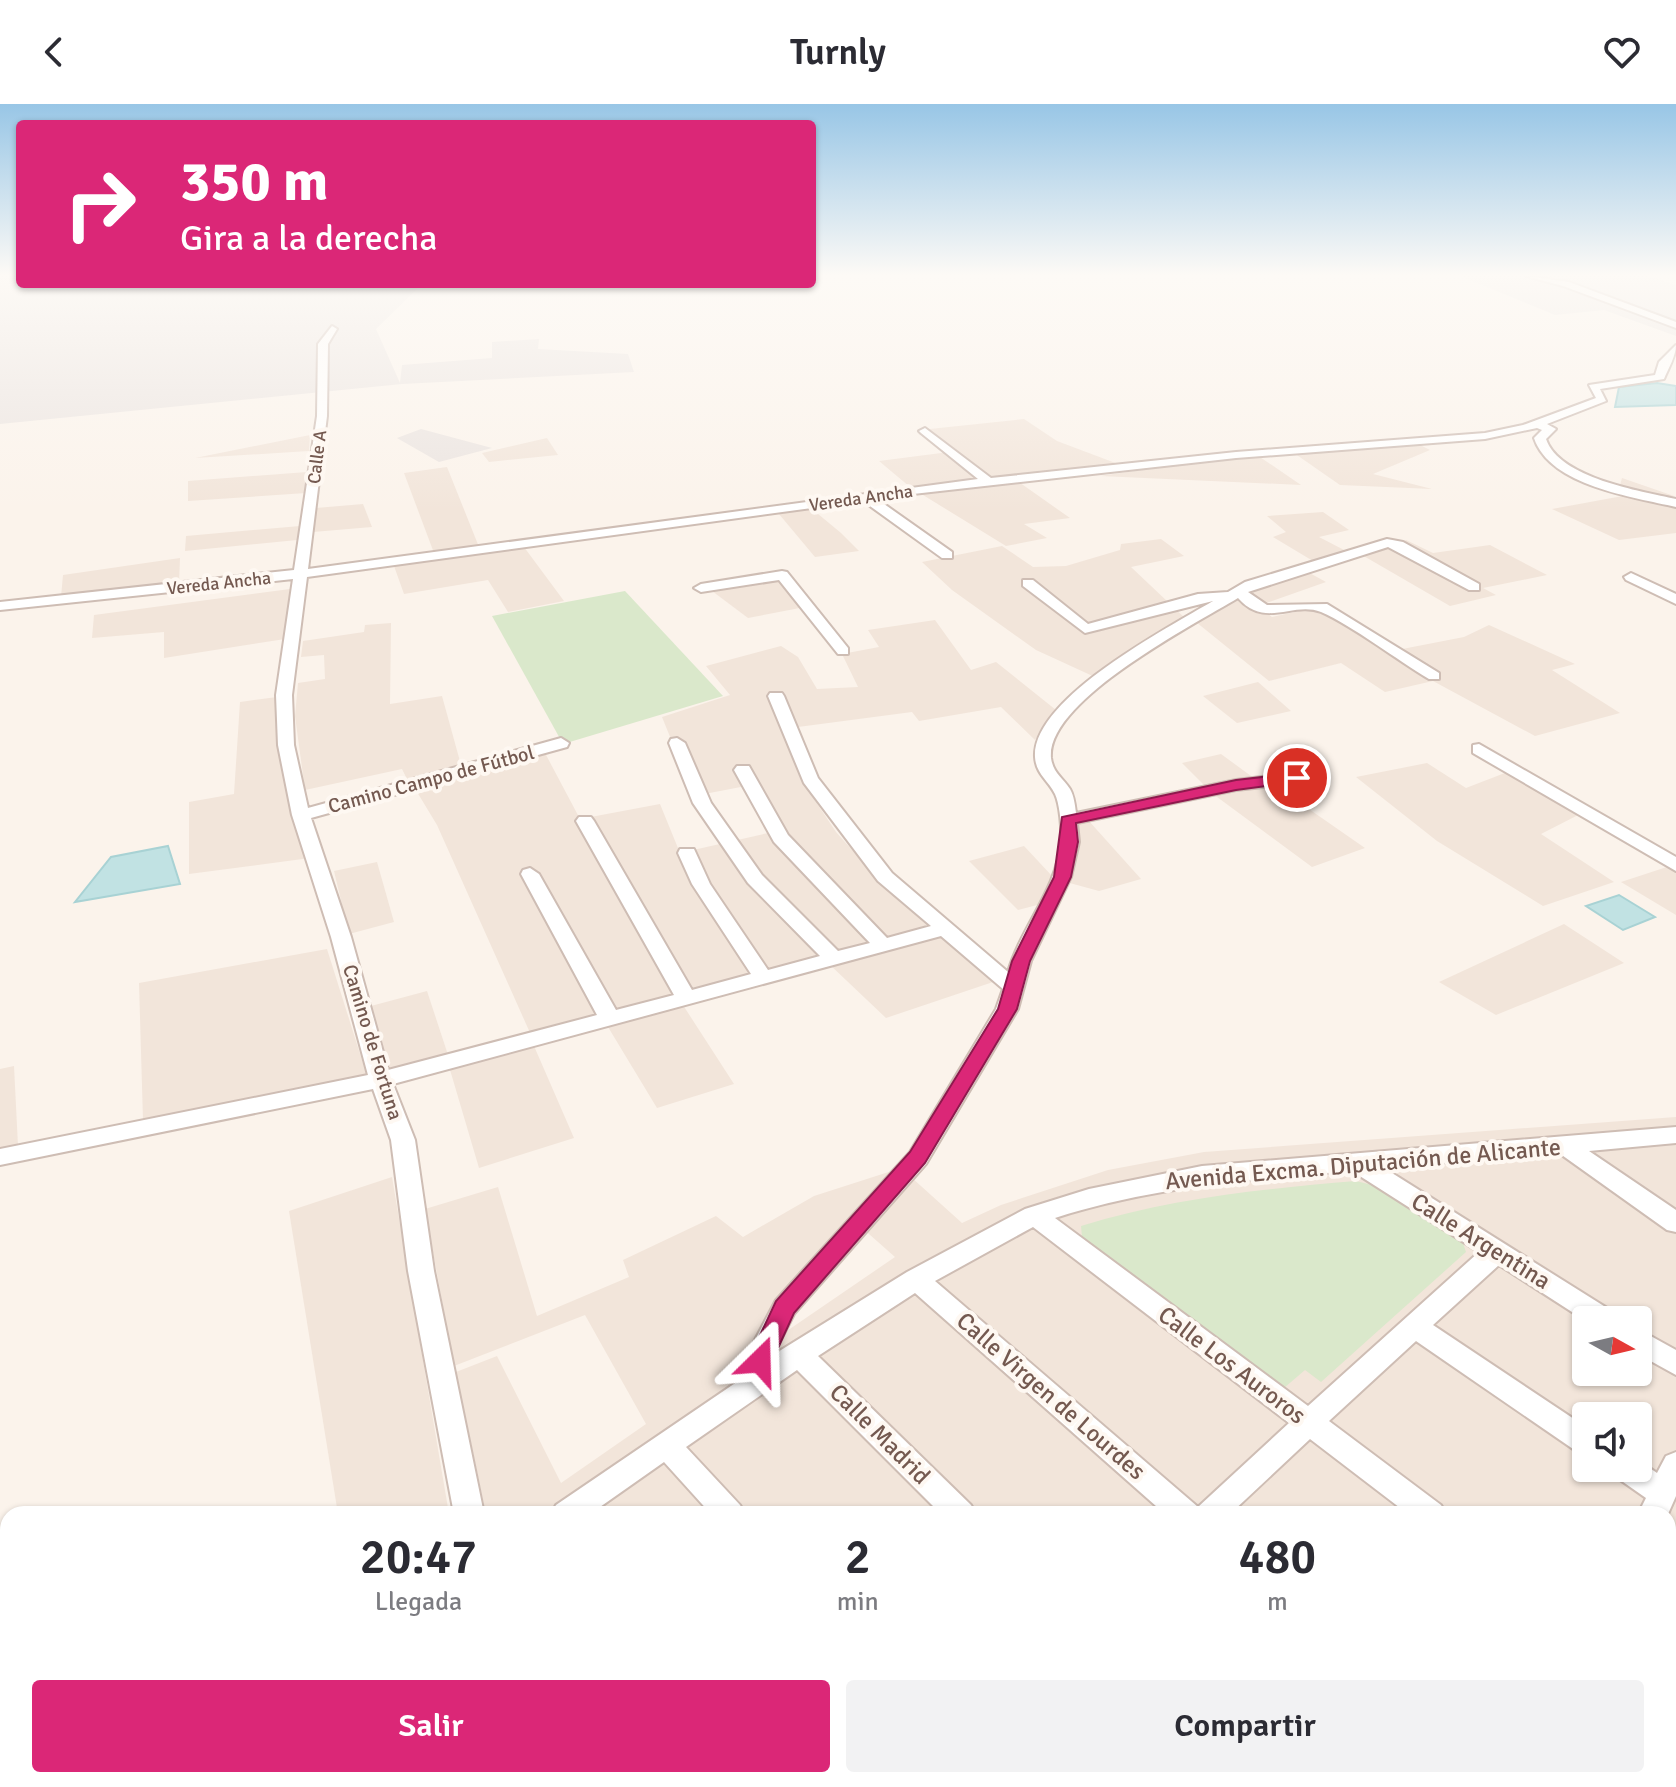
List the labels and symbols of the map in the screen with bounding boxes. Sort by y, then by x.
street label: Calle A [303,429,331,485]
street label: Vereda Ancha [808,480,914,516]
street label: Vereda Ancha [166,567,272,599]
street label: Camino Campo de Fútbol [325,740,537,819]
pin [1263,744,1331,812]
street label: Camino de Fortuna [337,961,408,1123]
street label: Avenida Excma. Diputación de Alicante [1164,1132,1562,1196]
street label: Calle Argentina [1406,1186,1556,1296]
street label: Calle Los Auroros [1152,1300,1312,1430]
street label: Calle Virgen de Lourdes [950,1306,1152,1486]
north arrow [1572,1306,1652,1386]
position arrow [718,1319,802,1403]
street label: Calle Madrid [823,1377,937,1491]

